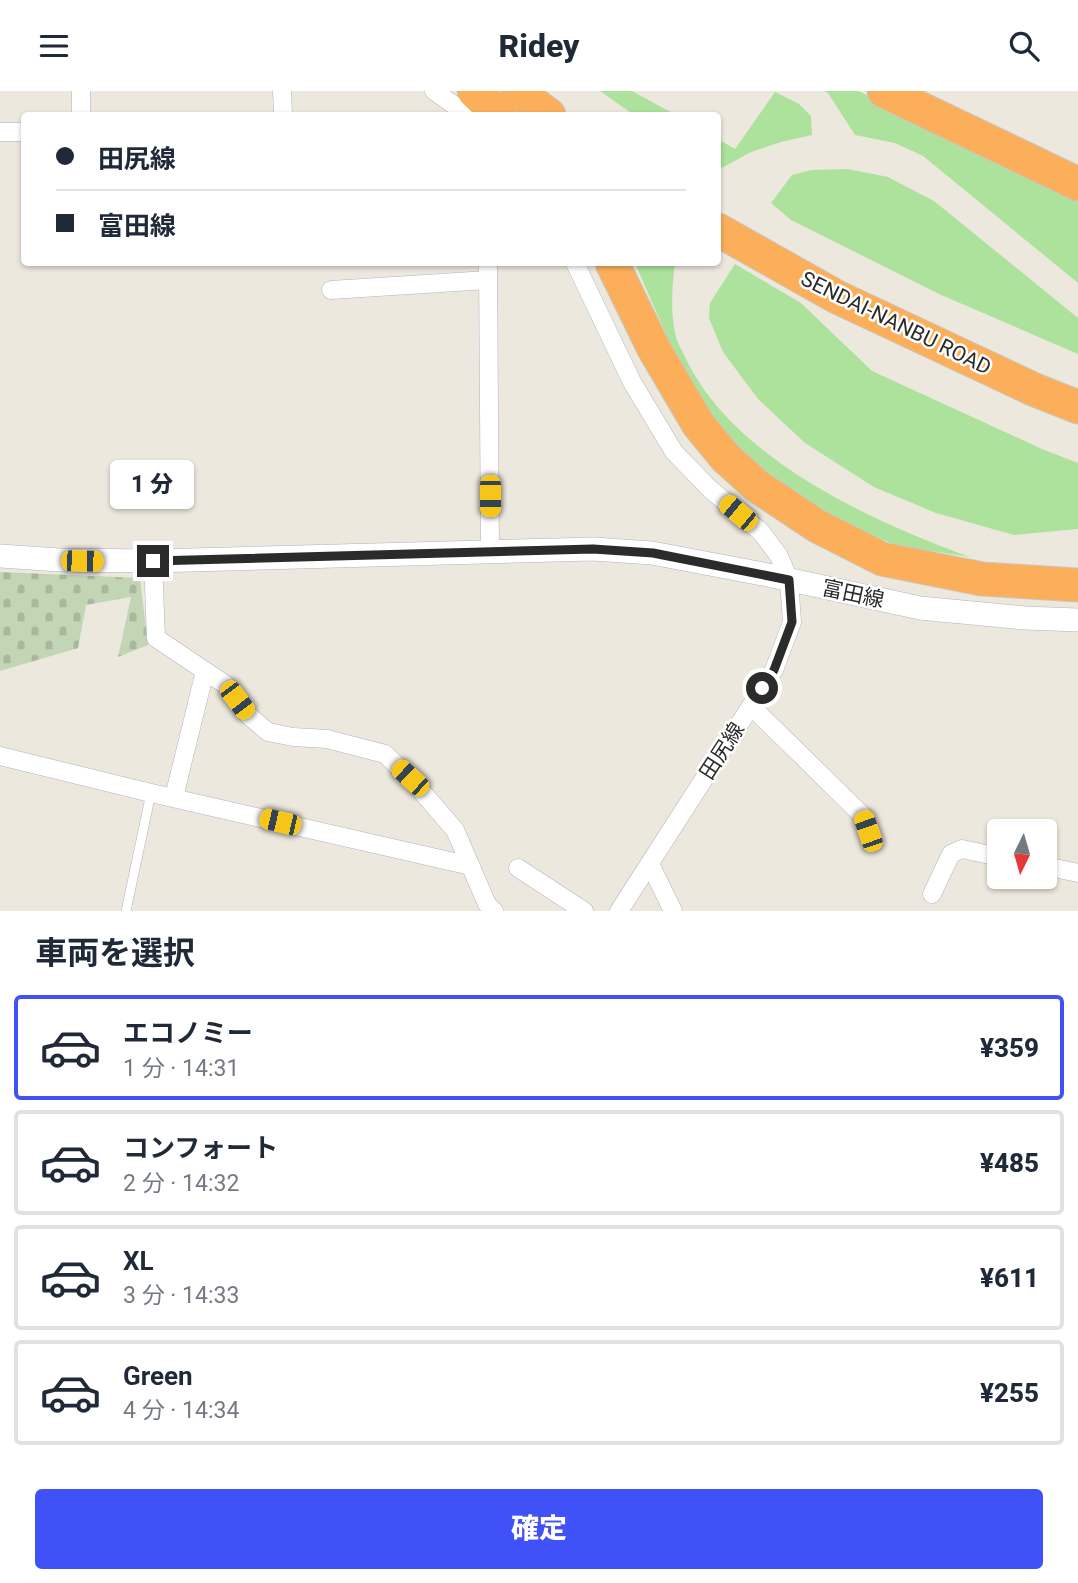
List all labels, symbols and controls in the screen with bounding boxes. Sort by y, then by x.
icon: menu [35,27,73,65]
text: Ridey [499,27,579,65]
icon: search [1005,27,1043,65]
text: 田尻線 [98,144,176,174]
text: 富田線 [98,211,176,241]
street label: SENDAI-NANBU ROAD [797,266,995,380]
callout: 1 分 [111,459,195,509]
text: 1 分 [131,471,173,498]
car [480,475,501,517]
car [716,491,761,535]
route end [137,545,169,577]
car [61,550,104,572]
street label: 富田線 [820,576,886,612]
route start [746,672,778,704]
car [216,677,259,723]
street label: 田尻線 [695,718,749,784]
car [388,756,433,800]
car [258,807,303,837]
car [852,808,885,854]
north arrow [987,819,1057,889]
map controls [987,819,1057,889]
text: 車両を選択 [35,934,195,972]
icon: car [39,1016,102,1079]
text: エコノミー [123,1018,253,1048]
text: ¥359 [980,1033,1039,1063]
text: 1 分 · 14:31 [123,1055,239,1082]
icon: car [39,1131,102,1194]
text: コンフォート [123,1133,278,1163]
text: ¥485 [980,1148,1039,1178]
text: 2 分 · 14:32 [123,1170,239,1197]
icon: car [39,1246,102,1309]
text: XL [123,1246,154,1276]
text: ¥611 [980,1263,1039,1293]
text: 3 分 · 14:33 [123,1282,239,1309]
icon: car [39,1361,102,1424]
text: Green [123,1361,193,1391]
text: ¥255 [980,1378,1039,1408]
text: 4 分 · 14:34 [123,1397,239,1424]
button: 確定 [35,1489,1043,1569]

